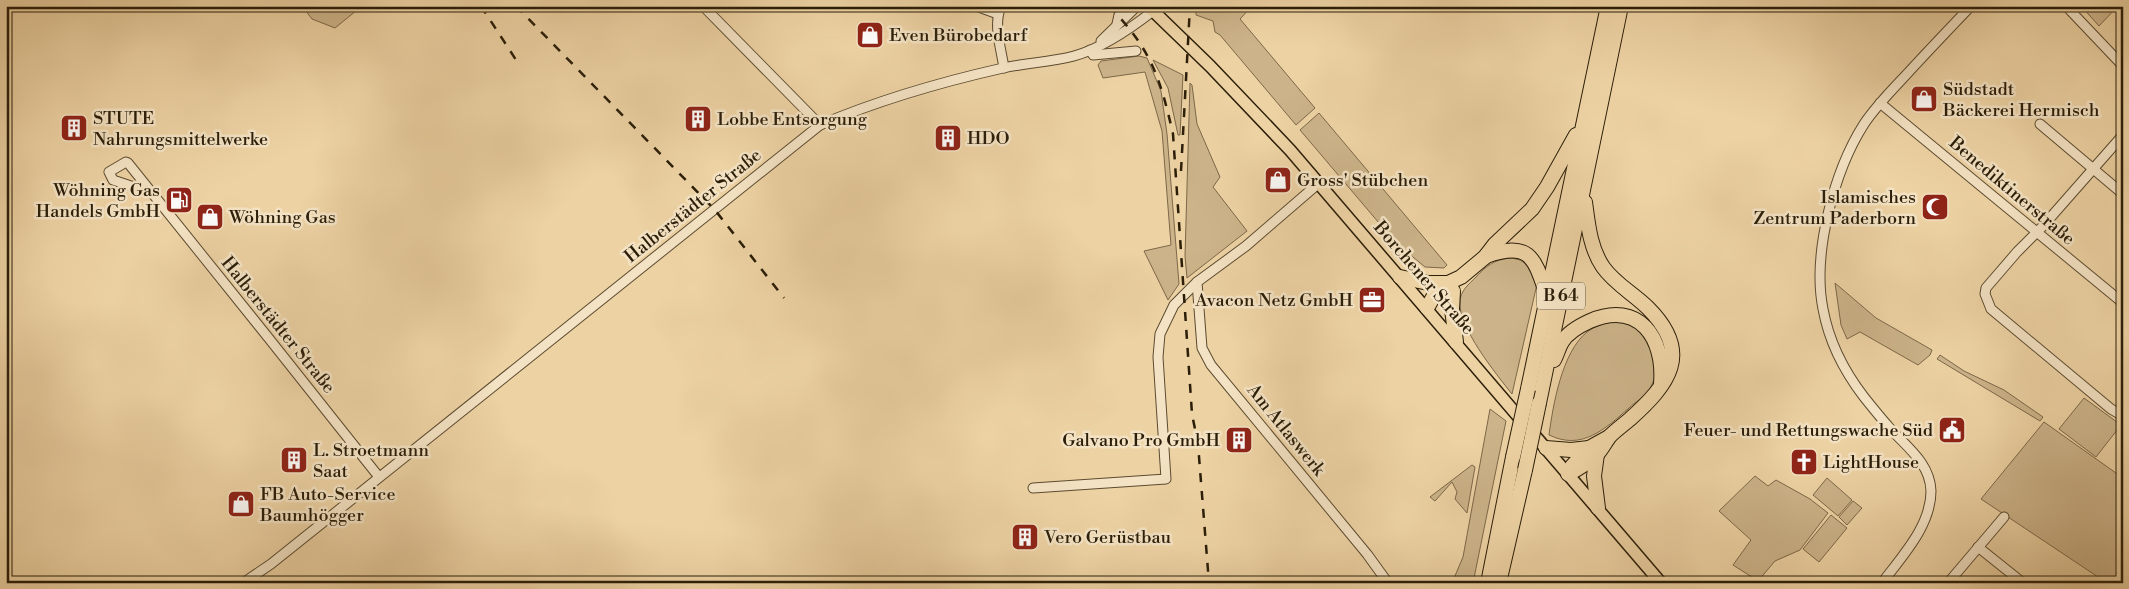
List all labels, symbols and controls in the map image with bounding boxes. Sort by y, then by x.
shop icon: Even Bürobedarf [855,20,885,50]
place label: Even Bürobedarf [889,24,1029,47]
place label: Südstadt Bäckerei Hermisch [1942,78,2100,122]
shop icon: Südstadt Bäckerei Hermisch [1909,84,1939,114]
building icon: Lobbe Entsorgung [683,104,713,134]
place label: STUTE Nahrungsmittelwerke [93,107,268,151]
place label: Lobbe Entsorgung [717,108,868,131]
building icon: STUTE Nahrungsmittelwerke [59,113,89,143]
building icon: HDO [933,123,963,153]
place label: HDO [967,127,1009,150]
street label: Benediktinerstraße [1944,131,2080,250]
street label: Halberstädter Straße [620,144,766,268]
shop icon: Gross' Stübchen [1263,165,1293,195]
place label: Gross' Stübchen [1297,169,1428,192]
place label: Wöhning Gas Handels GmbH [36,179,161,223]
fuel station icon: Wöhning Gas Handels GmbH [164,185,194,215]
place label: Islamisches Zentrum Paderborn [1753,186,1916,230]
mosque icon: Islamisches Zentrum Paderborn [1920,192,1950,222]
shop icon: Wöhning Gas [195,202,225,232]
place label: Wöhning Gas [228,206,336,229]
street label: Borchener Straße [1368,216,1480,340]
street label: Halberstädter Straße [216,252,340,398]
road number: B 64 [1537,282,1585,310]
office icon: Avacon Netz GmbH [1357,285,1387,315]
place label: Avacon Netz GmbH [1194,289,1354,312]
street label: Am Atlaswerk [1241,379,1331,482]
public building icon: Feuer- und Rettungswache Süd [1937,415,1967,445]
place label: Feuer- und Rettungswache Süd [1684,419,1934,442]
building icon: Galvano Pro GmbH [1224,425,1254,455]
place label: Galvano Pro GmbH [1062,429,1221,452]
place label: L. Stroetmann Saat [313,439,429,483]
building icon: L. Stroetmann Saat [279,445,309,475]
church icon: LightHouse [1789,447,1819,477]
place label: LightHouse [1823,451,1919,474]
place label: FB Auto-Service Baumhögger [259,483,396,527]
shop icon: FB Auto-Service Baumhögger [226,489,256,519]
building icon: Vero Gerüstbau [1010,522,1040,552]
place label: Vero Gerüstbau [1043,526,1172,549]

